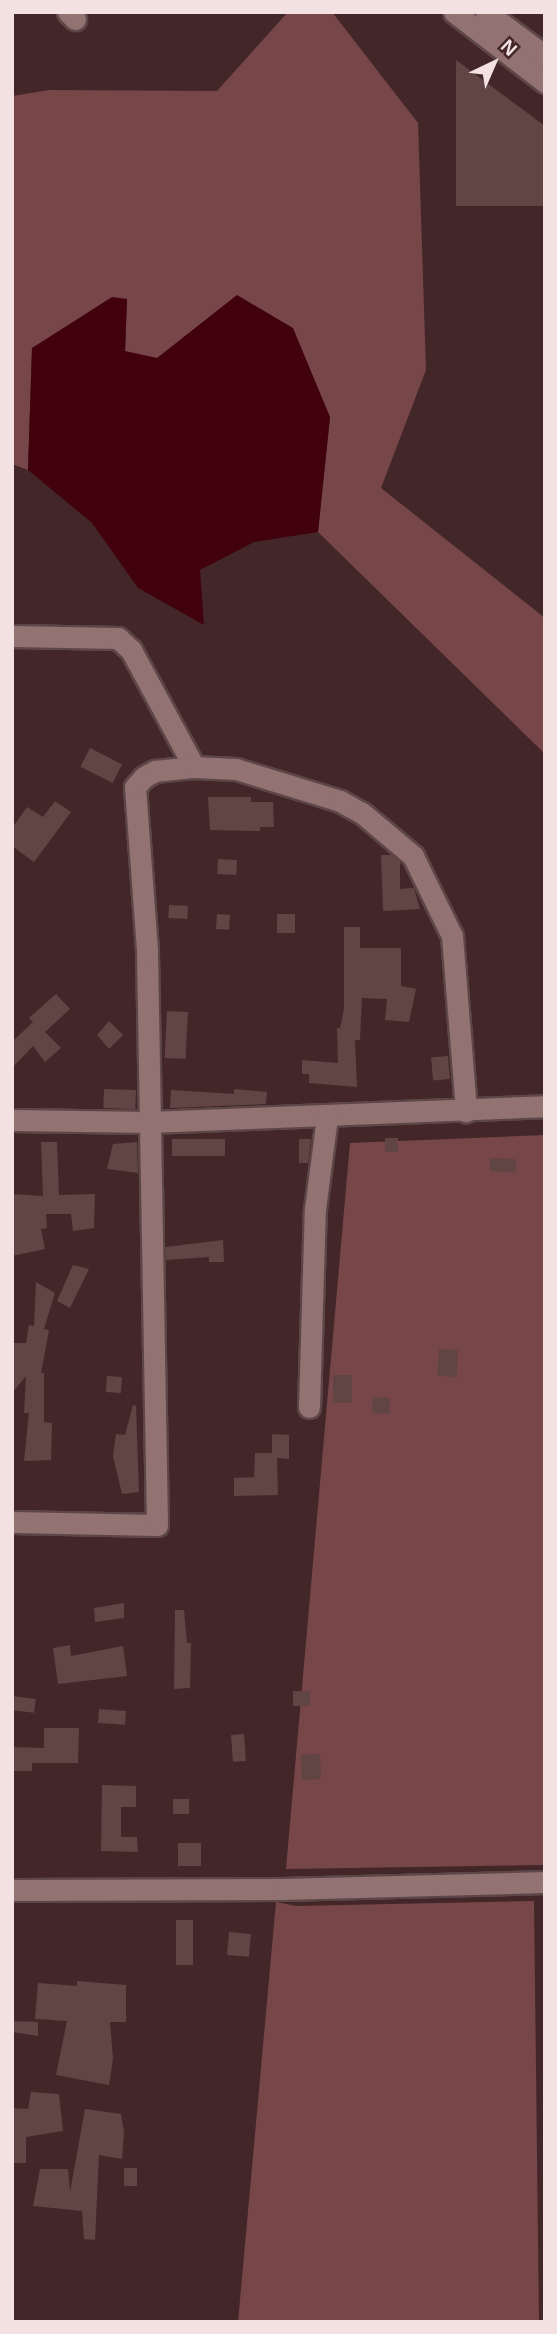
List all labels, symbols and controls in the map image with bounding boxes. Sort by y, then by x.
north arrow [459,28,529,98]
text: N [497,35,521,60]

